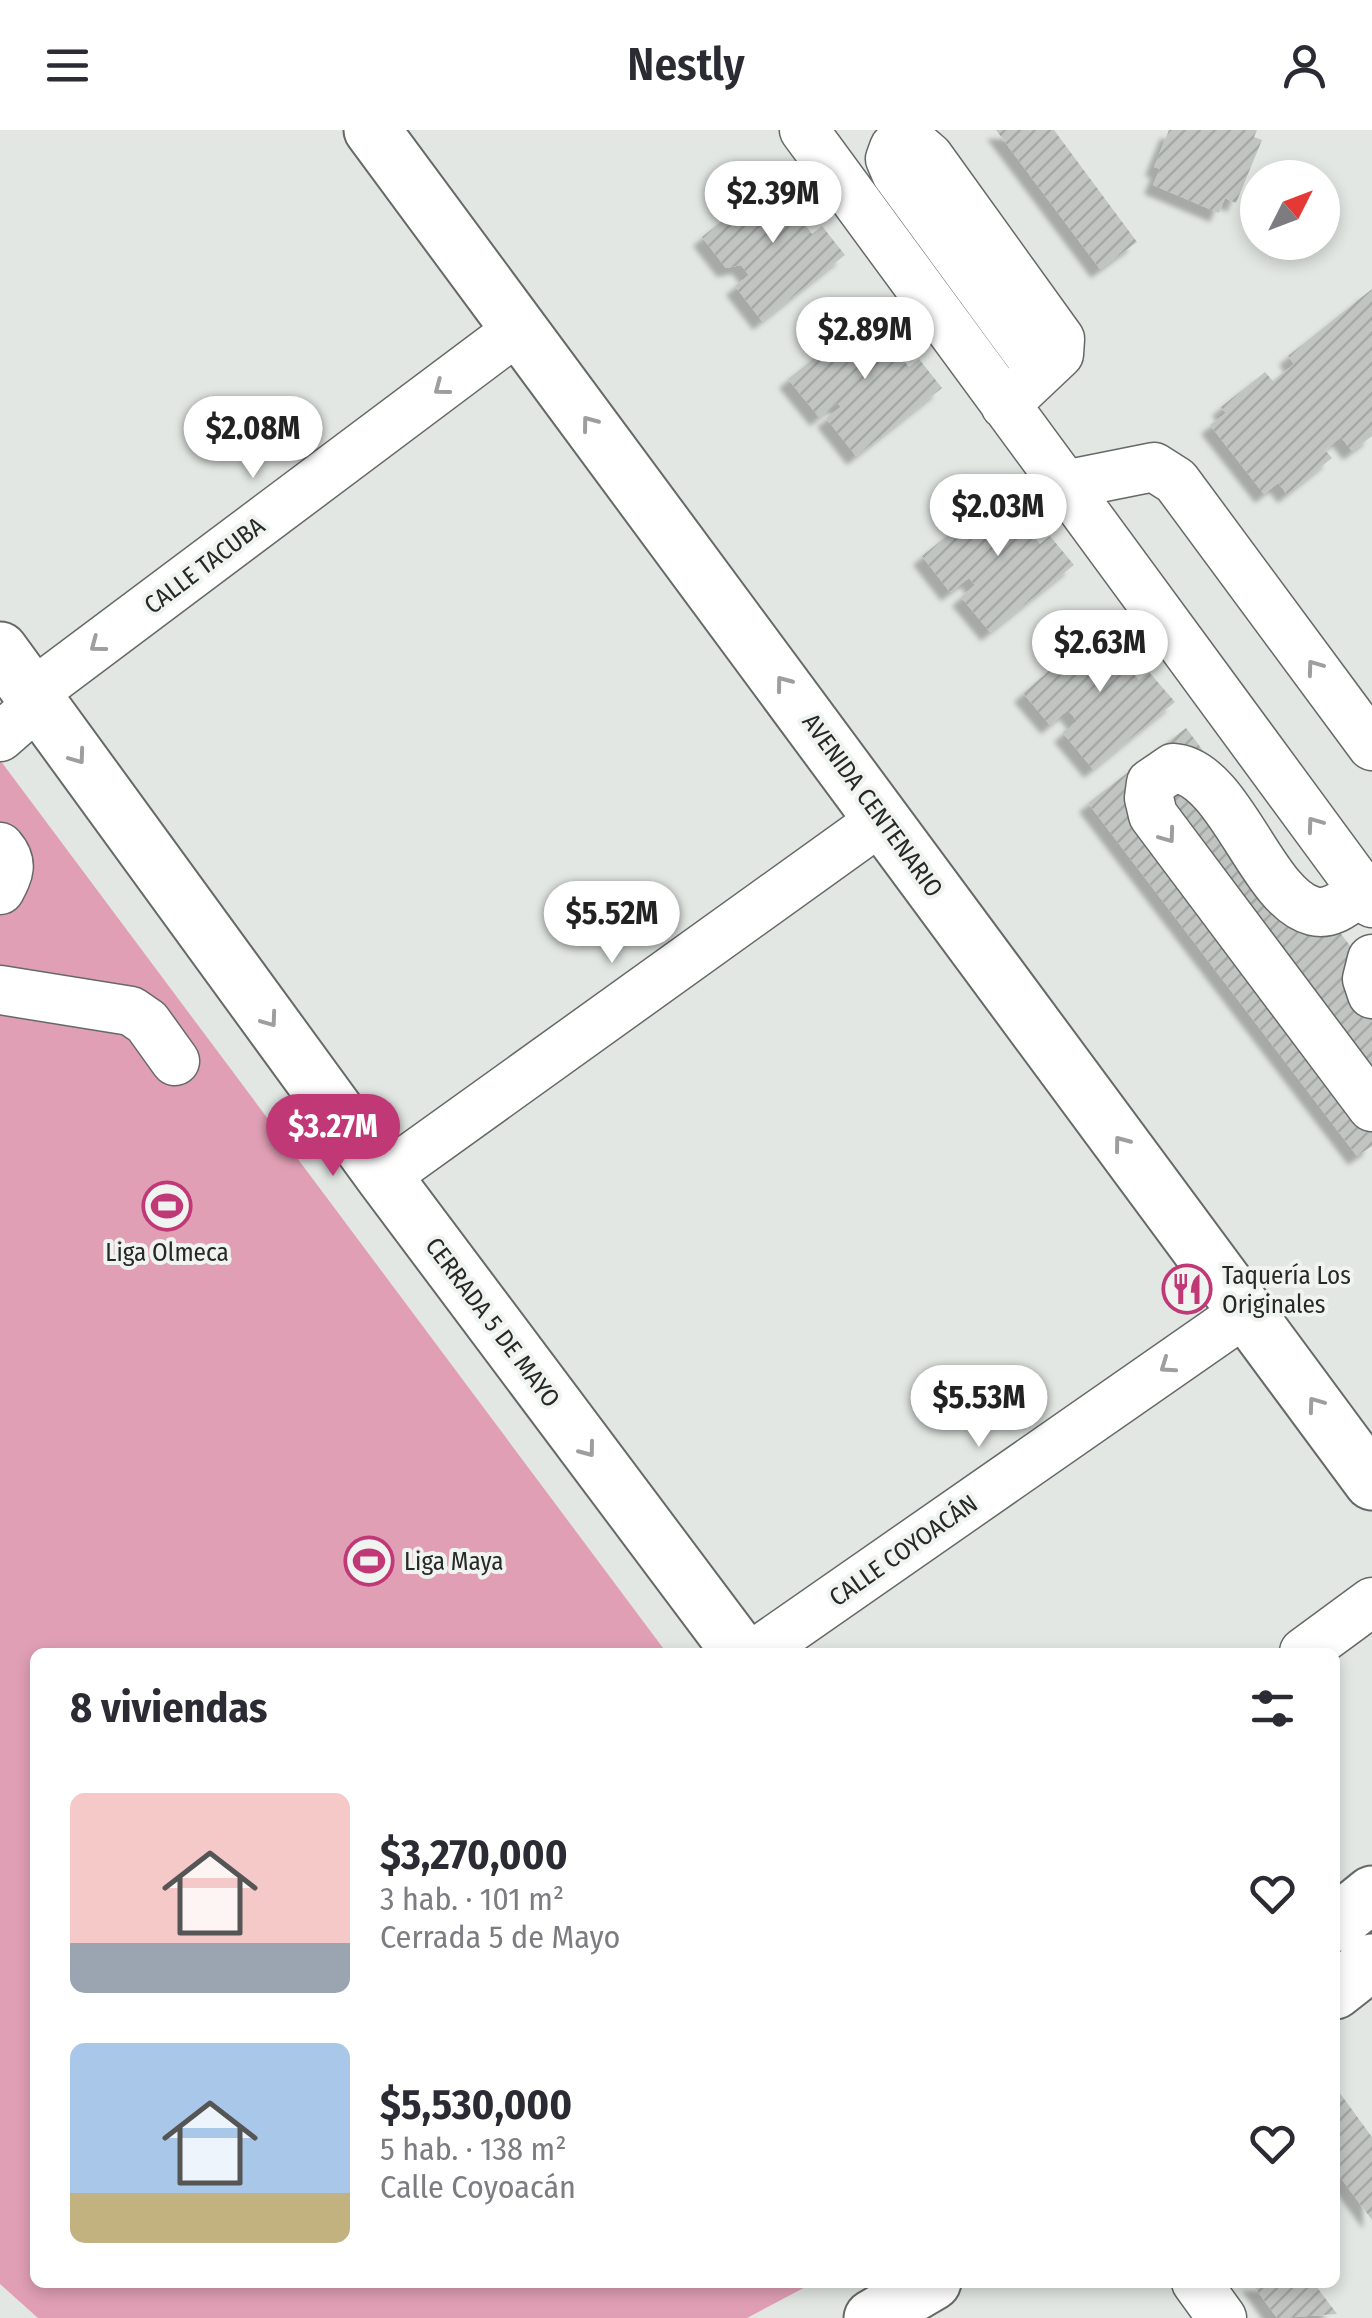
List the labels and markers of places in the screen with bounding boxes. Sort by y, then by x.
pin: $2.39M [692,161,854,246]
pin: $2.89M [784,297,946,382]
pin: $2.08M [172,396,334,481]
pin: $2.03M [917,474,1079,559]
pin: $2.63M [1019,610,1181,695]
pin: $5.52M [531,881,693,966]
pin: $3.27M [252,1094,414,1179]
sports icon: Liga Olmeca [141,1180,193,1232]
place label: Liga Olmeca [105,1238,229,1268]
place label: Taquería Los Originales [1222,1261,1351,1320]
restaurant icon: Taquería Los Originales [1161,1263,1213,1315]
pin: $5.53M [898,1365,1060,1450]
sports icon: Liga Maya [343,1535,395,1587]
place label: Liga Maya [404,1547,503,1577]

